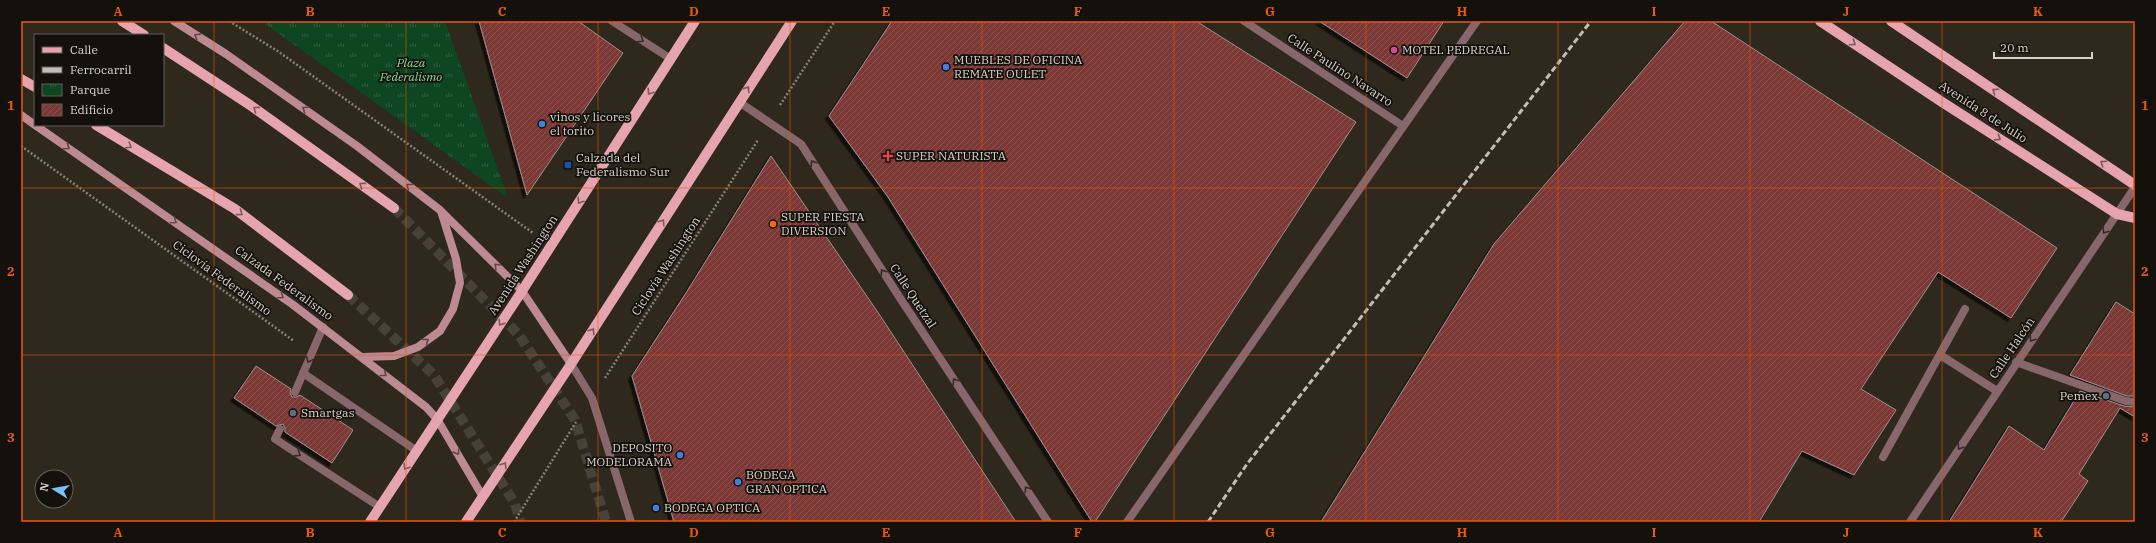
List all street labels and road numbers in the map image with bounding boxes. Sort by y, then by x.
street label: Calle Paulino Navarro [1285,30,1396,109]
street label: Avenida 8 de Julio [1936,77,2030,146]
street label: Avenida Washington [485,212,561,318]
street label: Ciclovía Washington [628,213,703,318]
street label: Ciclovía Federalismo [170,237,275,319]
street label: Calzada Federalismo [232,242,337,323]
street label: Calle Quetzal [887,261,940,331]
street label: Calle Halcón [1986,314,2038,381]

